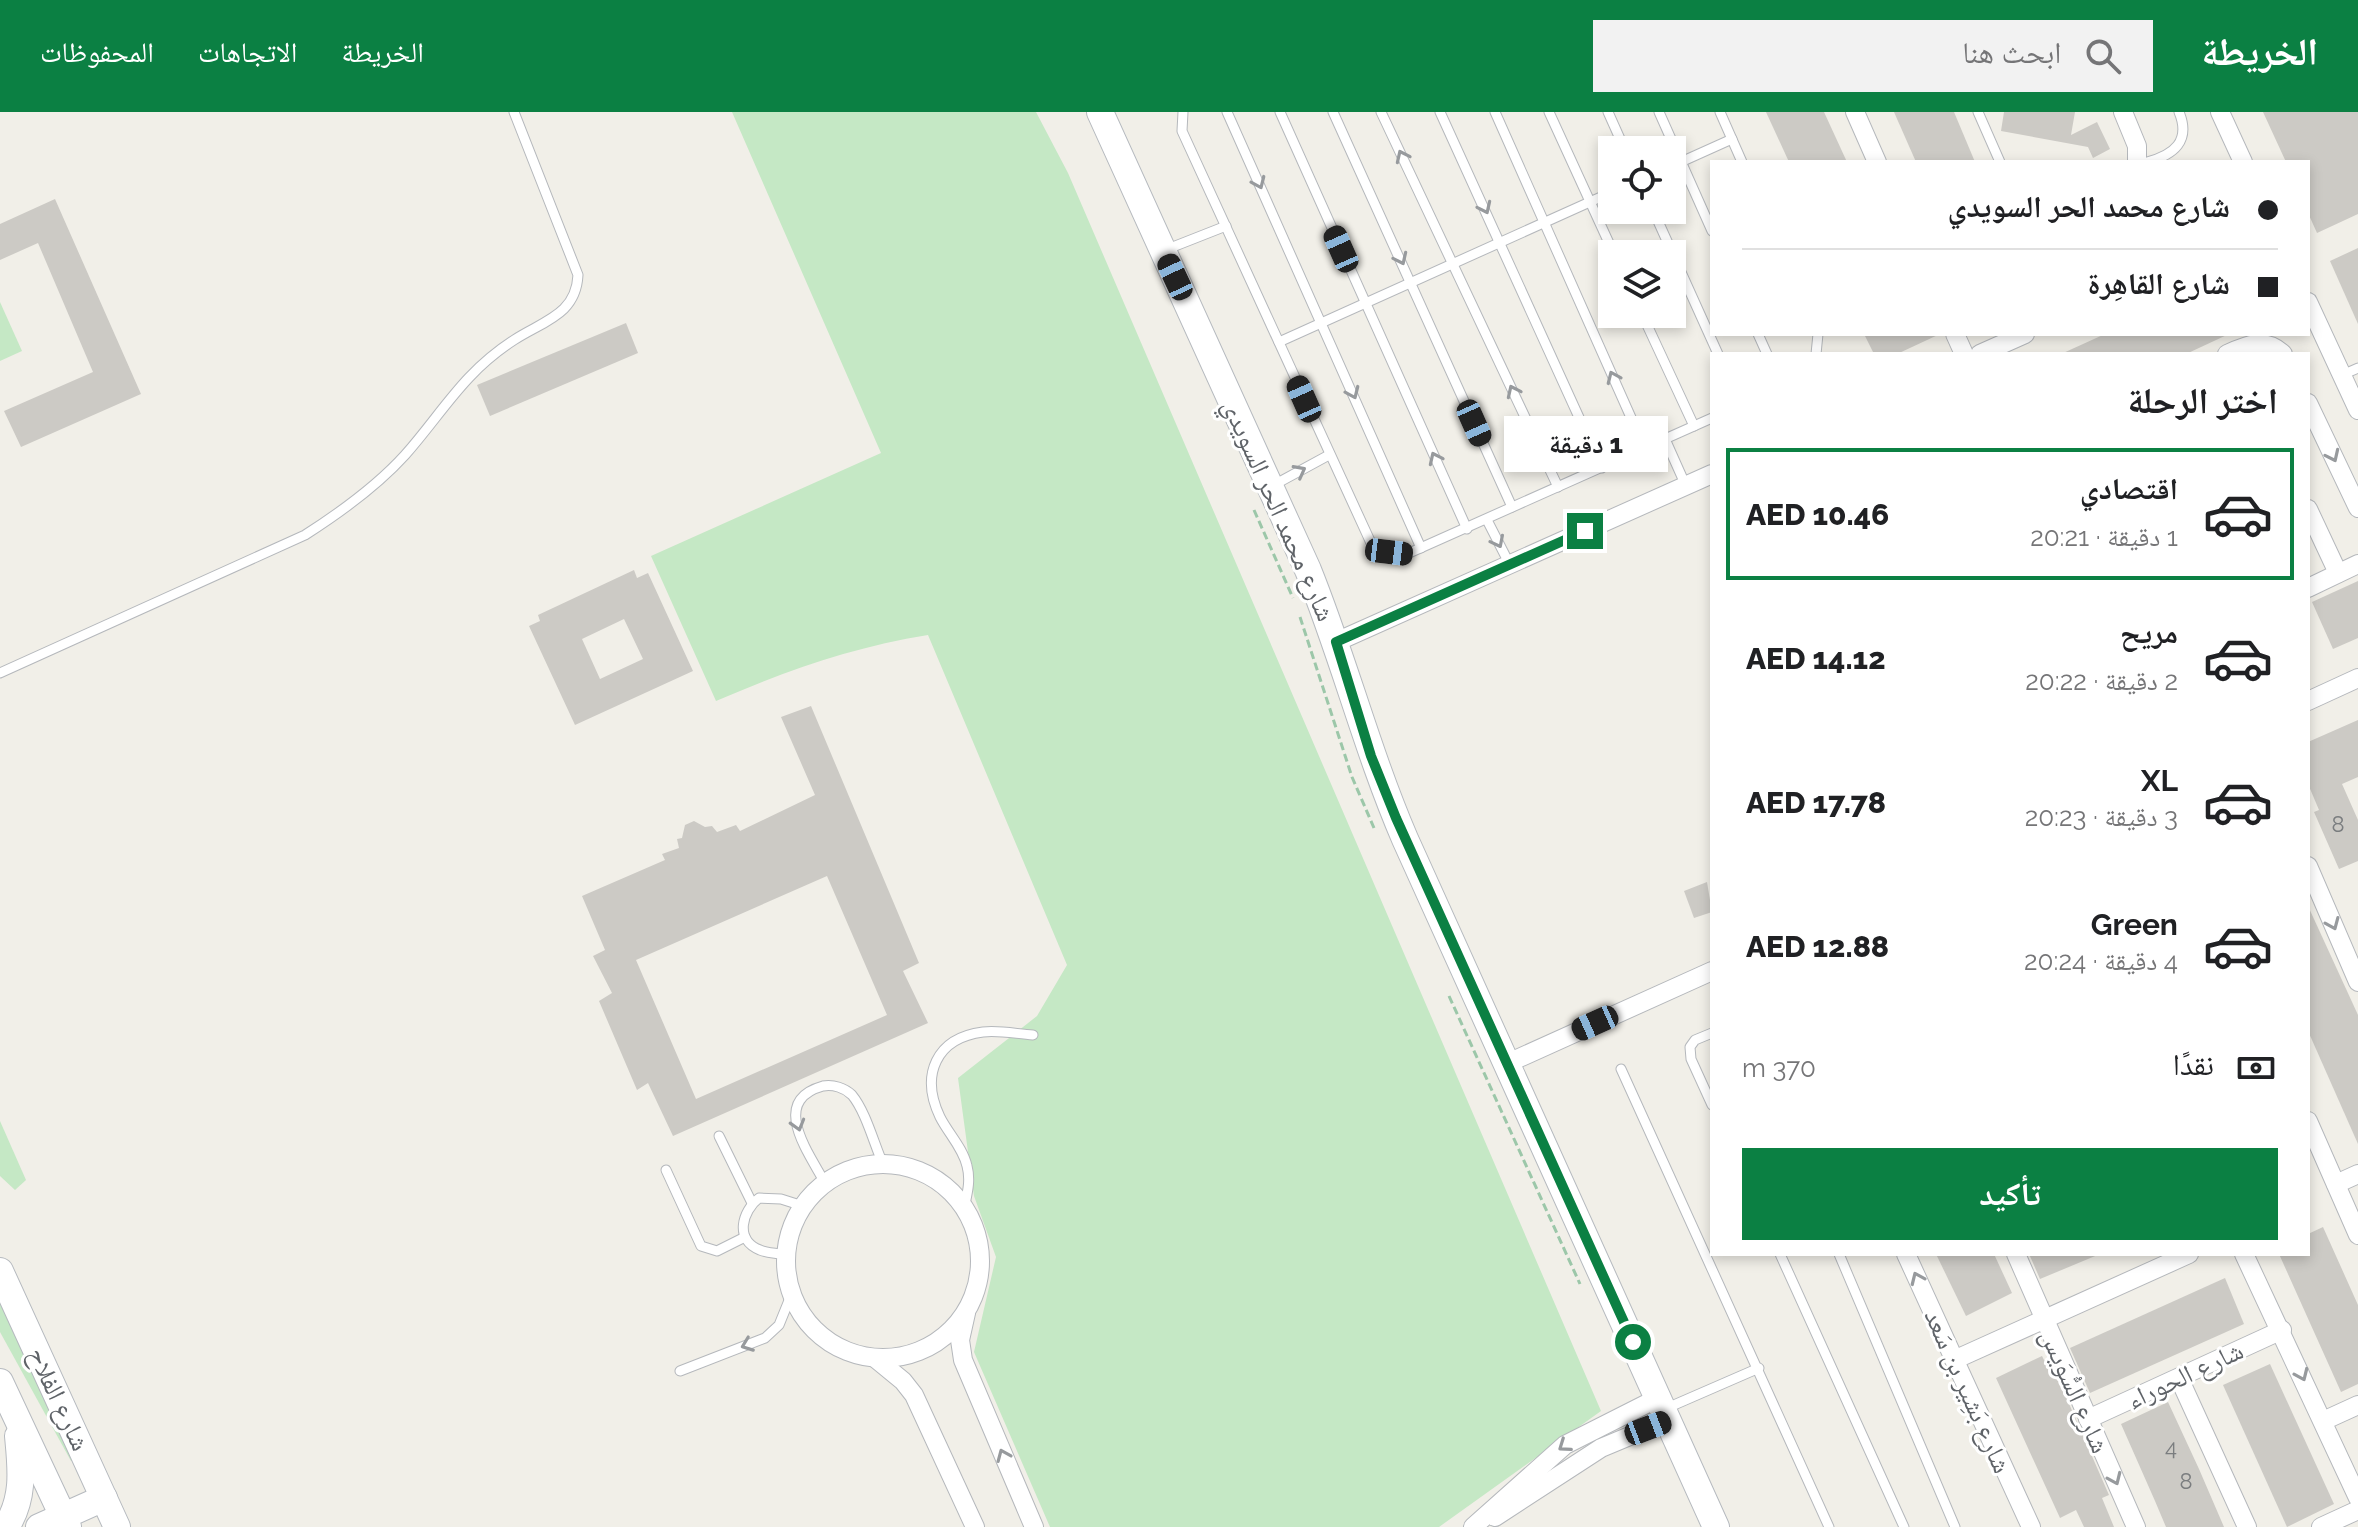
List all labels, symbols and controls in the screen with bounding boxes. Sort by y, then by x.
search box [1593,20,2153,92]
text: الخريطة [2201,29,2318,74]
icon: search [2081,34,2125,78]
text: ابحث هنا [1962,35,2061,70]
text: المحفوظات [40,36,154,69]
text: الاتجاهات [198,36,297,69]
text: الخريطة [341,36,424,69]
map controls [1598,136,1686,328]
button: locate [1598,136,1686,224]
one-way arrow [1396,149,1412,164]
one-way arrow [1250,175,1266,189]
text: شارع محمد الحر السويدي [1947,189,2230,224]
one-way arrow [1475,200,1491,214]
car [1320,222,1362,276]
button: layers [1598,240,1686,328]
car [1154,250,1196,304]
one-way arrow [1391,251,1407,266]
text: شارع القاهِرة [2088,266,2230,301]
one-way arrow [1607,371,1623,385]
car [1283,372,1325,426]
text: اختر الرحلة [2127,379,2278,421]
one-way arrow [1344,385,1360,400]
one-way arrow [1507,385,1523,399]
street label: شارع محمد الحر السويدي [1211,395,1341,628]
car [1453,396,1495,450]
callout: 1 دقيقة [1503,415,1667,471]
text: 1 دقيقة [1549,429,1623,459]
one-way arrow [2323,447,2339,462]
one-way arrow [1429,452,1445,466]
one-way arrow [1291,465,1306,480]
text: اقتصادي [2080,471,2178,506]
icon: car [2202,478,2274,550]
text: AED 10.46 [1746,497,1889,532]
route end [1567,513,1603,549]
text: 1 دقيقة · 20:21 [2030,522,2178,552]
one-way arrow [1489,534,1504,549]
car [1364,537,1414,567]
text: مريح [2120,615,2178,650]
icon: car [2202,622,2274,694]
text: AED 14.12 [1746,641,1886,676]
text: 2 دقيقة · 20:22 [2025,666,2178,696]
text: XL [2141,763,2178,798]
icon: car [2202,766,2274,838]
text: AED 17.78 [1746,785,1886,820]
text: 3 دقيقة · 20:23 [2025,802,2178,832]
house number: 8 [2331,811,2345,837]
text: Green [2091,907,2178,942]
icon: car [2202,910,2274,982]
one-way arrow [2323,915,2339,930]
text: AED 12.88 [1746,929,1889,964]
text: 4 دقيقة · 20:24 [2024,946,2178,976]
car [1568,1002,1622,1044]
icon: cash [2234,1046,2278,1090]
text: نقدًا [2173,1047,2214,1082]
text: 370 m [1742,1053,1816,1083]
one-way arrow [789,1118,805,1131]
button: تأكيد [1742,1148,2278,1240]
one-way arrow [1911,1271,1927,1286]
street label: شارع بَشِير بن سَعد [1918,1304,2018,1478]
route start [1615,1324,1651,1360]
street label: شارع السُّوَيس [2033,1324,2116,1458]
one-way arrow [741,1335,755,1352]
street label: شارع الحوراء [2122,1335,2248,1416]
street label: شارع الفلاح [21,1343,96,1456]
one-way arrow [2292,1367,2308,1381]
car [1621,1408,1675,1448]
house number: 4 [2165,1434,2177,1460]
one-way arrow [1558,1436,1572,1451]
one-way arrow [997,1449,1013,1463]
house number: 8 [2179,1468,2193,1494]
one-way arrow [2105,1471,2121,1485]

